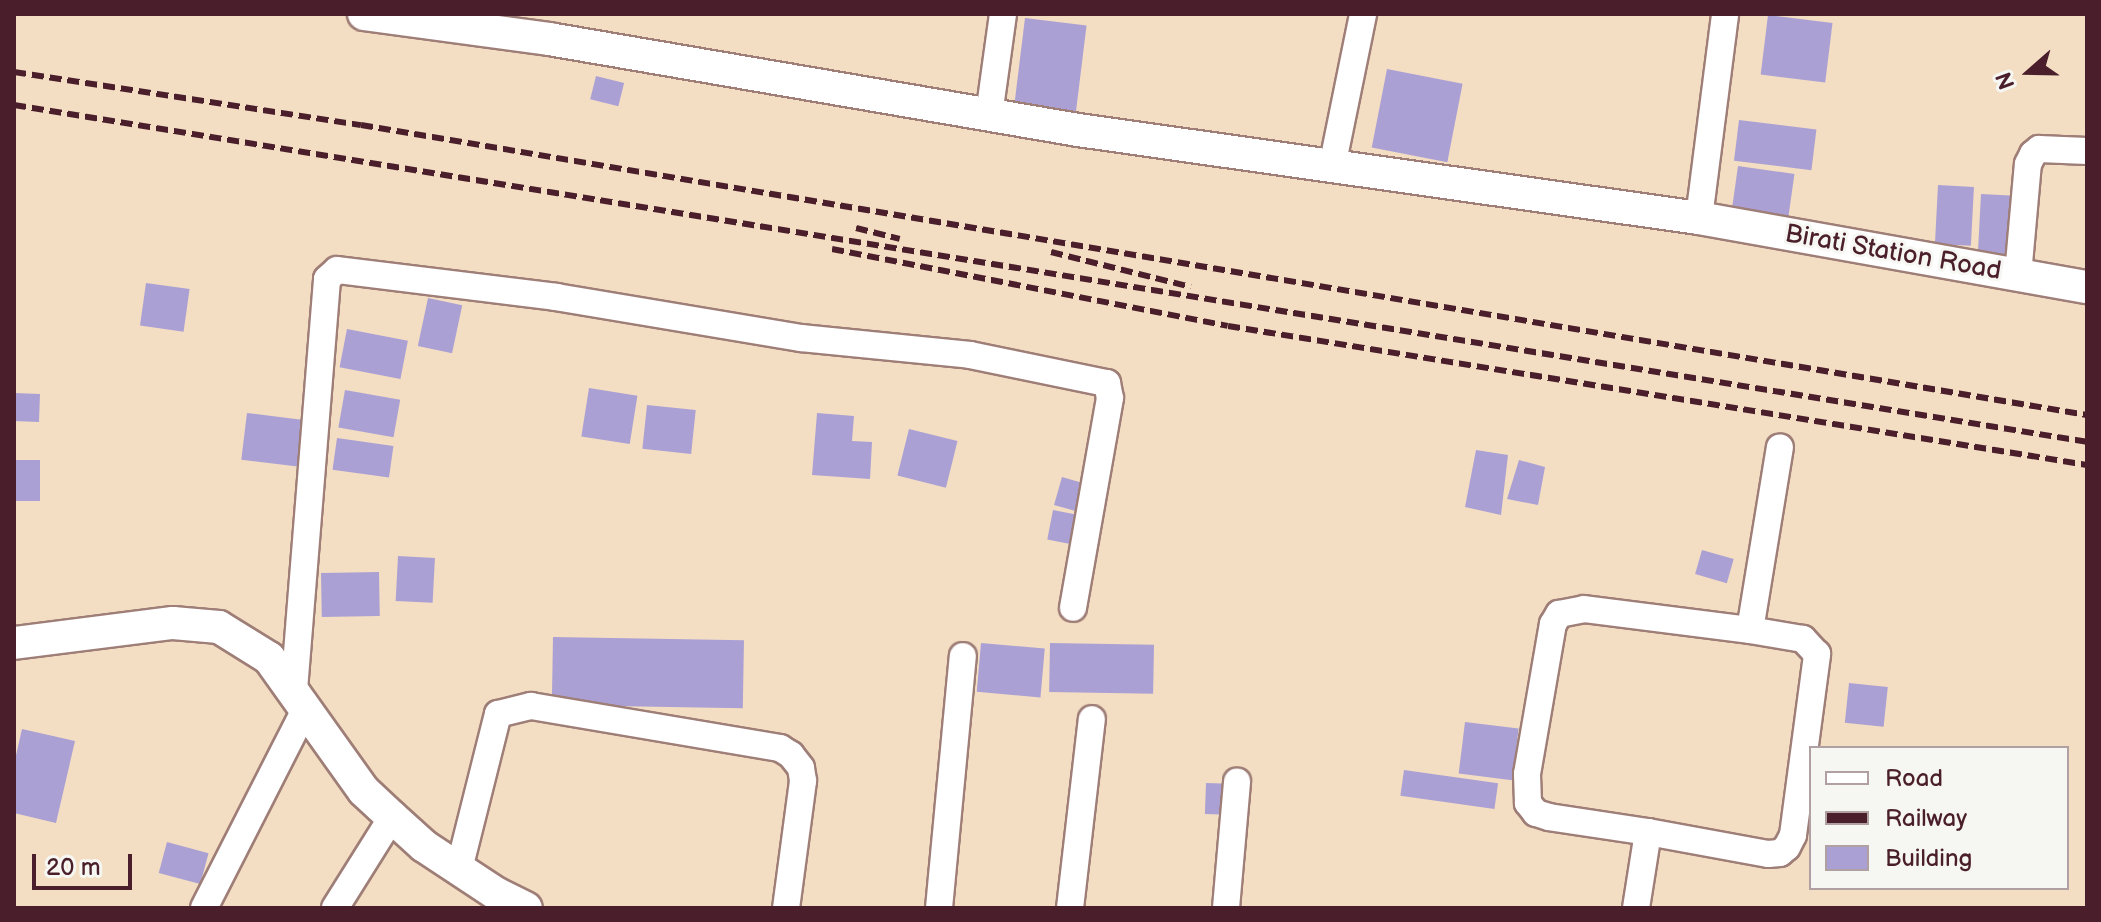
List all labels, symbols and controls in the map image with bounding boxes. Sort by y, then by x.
north arrow [1989,32,2069,112]
text: N [1990,68,2021,93]
street label: Birati Station Road [1782,219,2004,287]
legend [1809,746,2069,890]
text: Road [1885,764,1943,793]
text: Railway [1885,804,1967,833]
scale bar [36,838,136,888]
text: Building [1885,844,1972,873]
text: 20 m [46,853,101,882]

